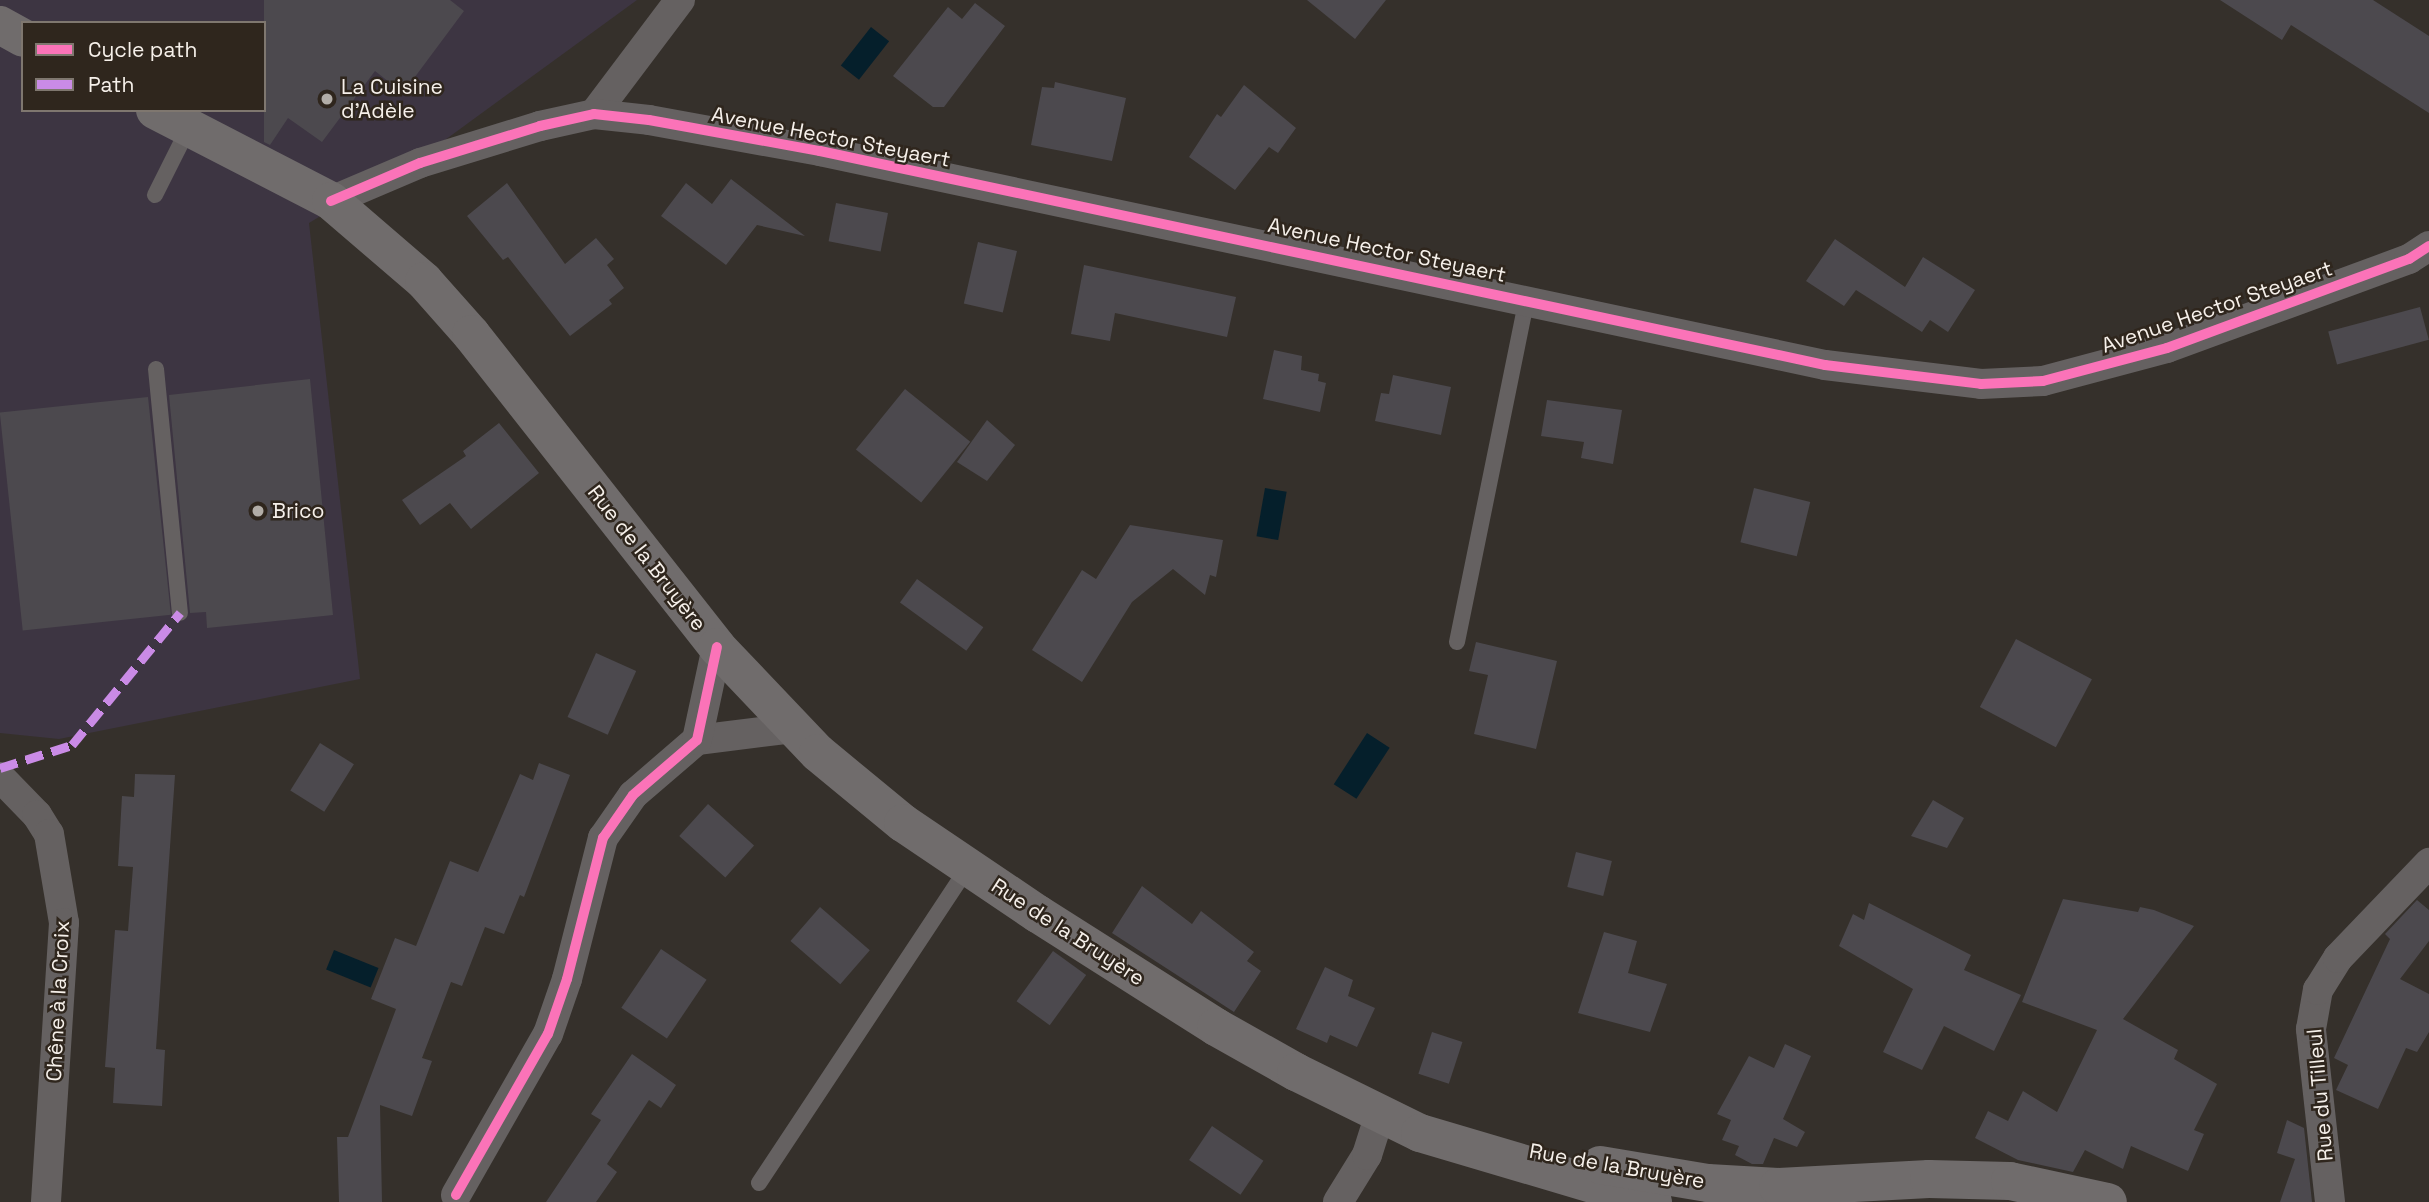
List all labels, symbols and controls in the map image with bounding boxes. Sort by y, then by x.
legend [21,21,266,112]
text: Cycle path [88,36,197,63]
text: Path [88,71,134,98]
place label: La Cuisine d'Adèle [341,74,443,124]
marker: La Cuisine d'Adèle [319,91,335,107]
street label: Avenue Hector Steyaert [709,101,953,173]
street label: Avenue Hector Steyaert [1266,212,1508,288]
street label: Avenue Hector Steyaert [2098,256,2336,358]
street label: Rue de la Bruyère [582,480,712,636]
place label: Brico [272,498,324,524]
marker: Brico [250,503,266,519]
street label: Rue de la Bruyère [987,873,1149,991]
street label: Chêne à la Croix [41,920,75,1082]
street label: Rue du Tilleul [2302,1027,2338,1163]
street label: Rue de la Bruyère [1527,1138,1707,1194]

